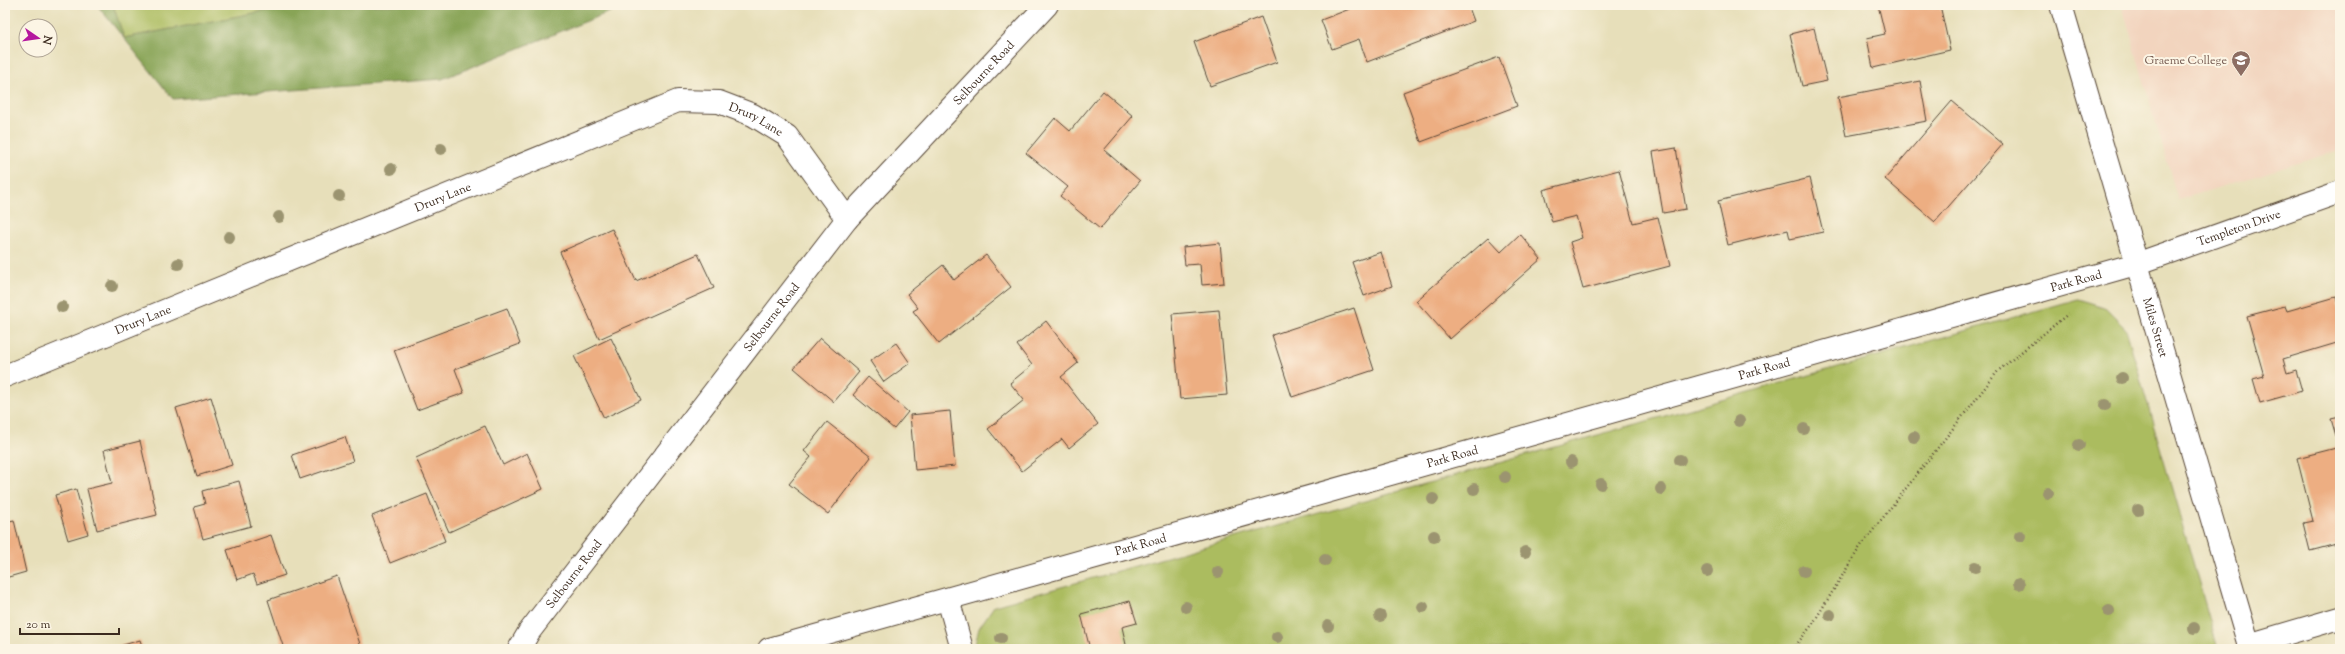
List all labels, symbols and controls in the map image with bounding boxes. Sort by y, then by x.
north arrow [18,18,58,58]
text: N [38,33,56,46]
street label: Selbourne Road [949,37,1019,110]
school or university icon: Graeme College [2230,49,2252,77]
place label: Graeme College [2144,52,2227,70]
street label: Drury Lane [726,99,787,142]
street label: Drury Lane [412,178,475,218]
street label: Templeton Drive [2195,206,2284,252]
street label: Park Road [2049,266,2104,298]
street label: Selbourne Road [740,279,805,356]
street label: Miles Street [2137,296,2172,360]
street label: Drury Lane [112,301,175,340]
street label: Park Road [1737,354,1792,385]
street label: Park Road [1425,442,1481,473]
street label: Park Road [1113,529,1169,561]
street label: Selbourne Road [542,536,607,613]
scale bar [20,610,119,636]
text: 20 m [26,616,51,634]

